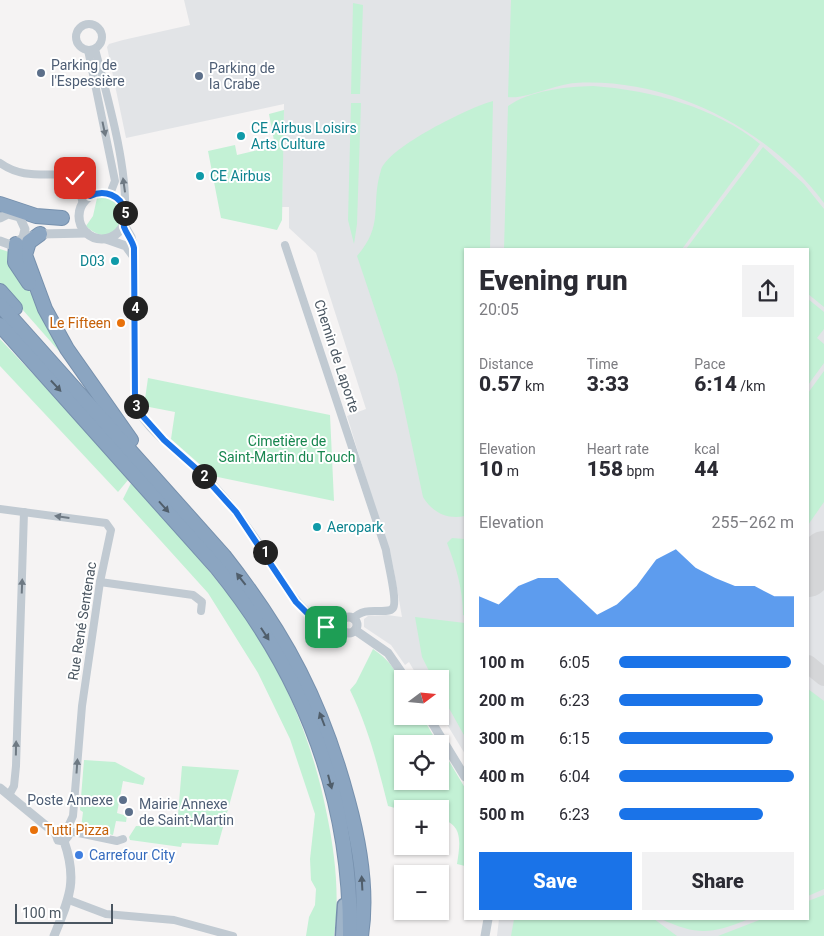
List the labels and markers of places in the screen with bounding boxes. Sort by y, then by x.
place label: Parking de l'Espessière [51,57,125,89]
place label: Parking de la Crabe [209,60,275,92]
marker: Parking de l'Espessière [35,67,47,79]
marker: Parking de la Crabe [193,70,205,82]
place label: CE Airbus Loisirs Arts Culture [251,120,357,152]
marker: CE Airbus Loisirs Arts Culture [235,130,247,142]
pin [54,157,96,199]
place label: CE Airbus [210,168,271,184]
marker: CE Airbus [194,170,206,182]
pin: 5 [112,200,138,226]
place label: D03 [80,253,105,269]
marker: D03 [109,255,121,267]
pin: 4 [122,296,148,320]
place label: Le Fifteen [49,315,111,331]
marker: Le Fifteen [115,317,127,329]
pin: 3 [124,394,148,418]
pin: 2 [192,464,216,488]
place label: Aeropark [327,519,384,535]
marker: Aeropark [311,521,323,533]
pin: 1 [252,540,278,564]
pin [305,606,347,648]
place label: Poste Annexe [27,792,113,808]
marker: Poste Annexe [117,794,129,806]
place label: Mairie Annexe de Saint-Martin [139,796,234,828]
marker: Mairie Annexe de Saint-Martin [123,806,135,818]
place label: Tutti Pizza [44,822,109,838]
marker: Tutti Pizza [28,824,40,836]
place label: Carrefour City [89,847,175,863]
marker: Carrefour City [73,849,85,861]

